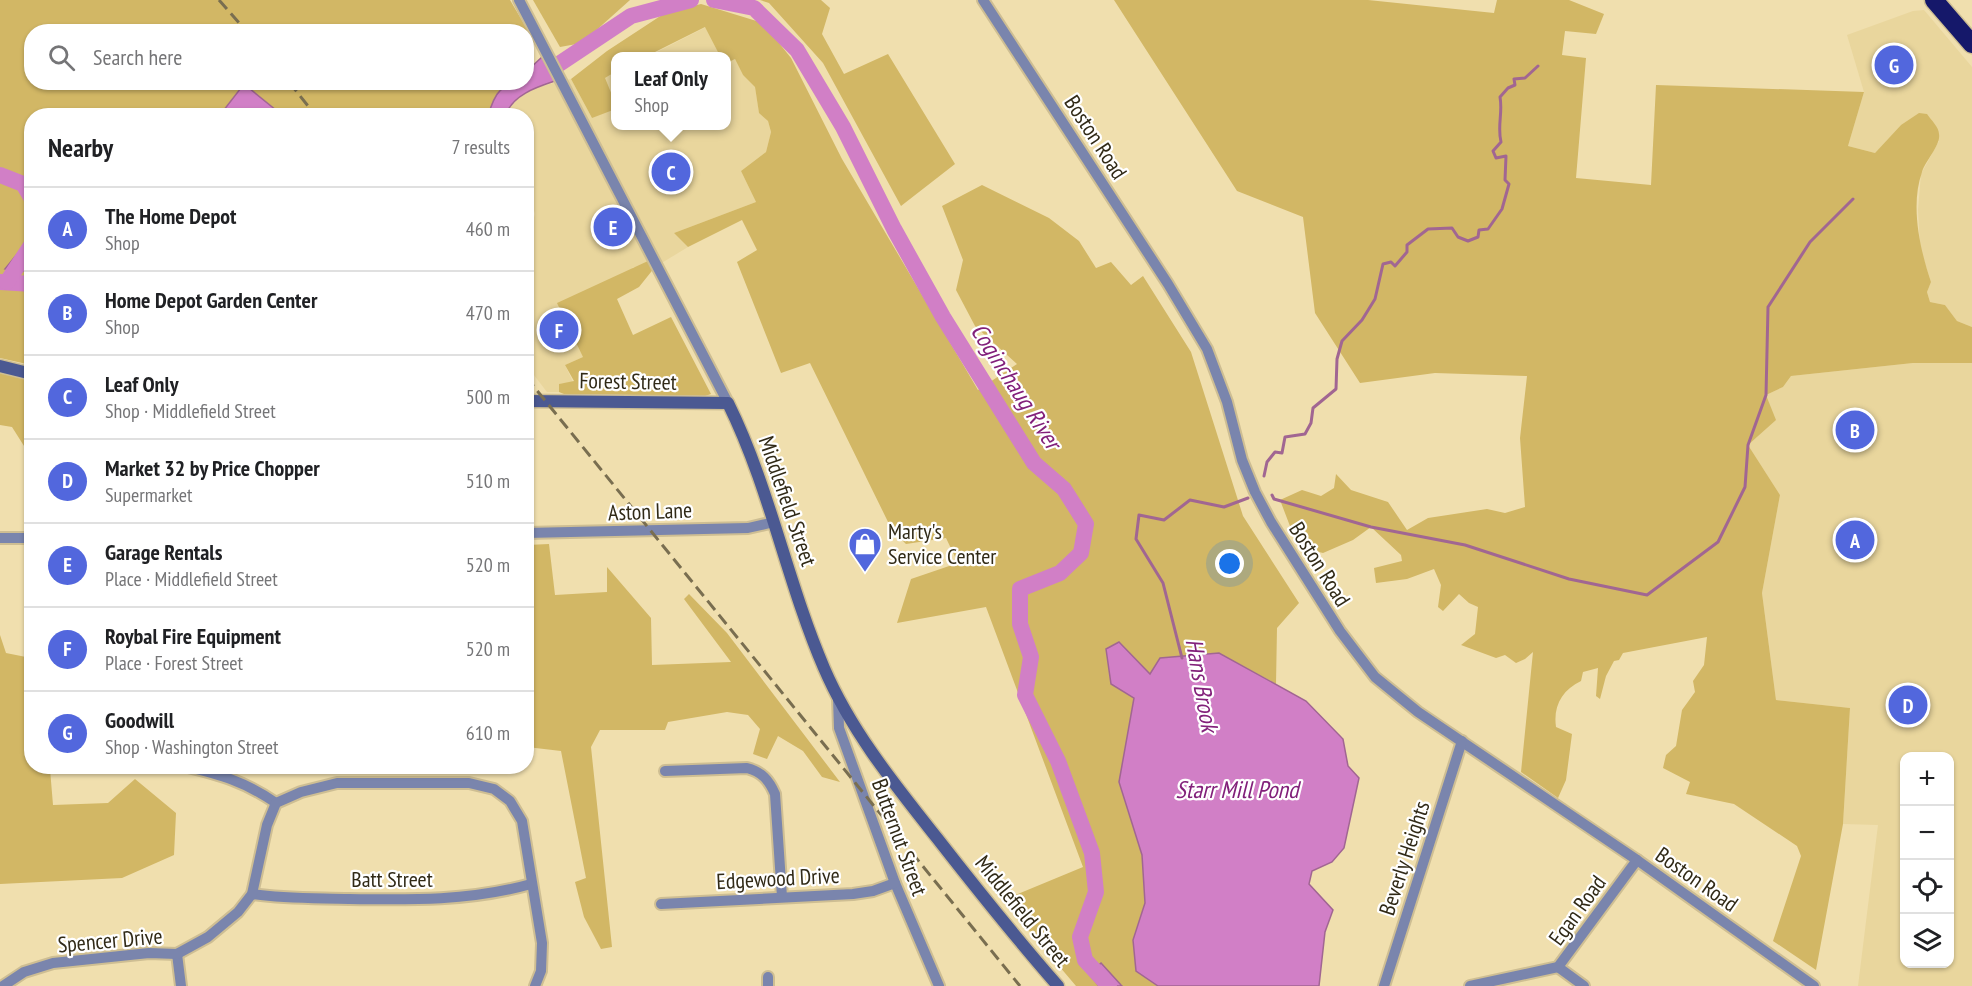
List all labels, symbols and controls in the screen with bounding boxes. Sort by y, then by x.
search box [24,24,534,90]
icon: search [45,41,78,74]
pin: G [1874,42,1914,88]
text: Search here [93,43,182,71]
popup [611,52,731,130]
text: Leaf Only [634,64,708,92]
street label: Boston Road [1059,90,1133,184]
text: Shop [634,92,669,118]
text: Nearby [48,131,113,164]
text: 7 results [452,134,510,160]
pin: C [652,150,690,195]
text: The Home Depot [105,202,236,230]
pin: E [594,204,632,250]
text: A [62,216,73,242]
text: 460 m [466,216,510,242]
text: Shop [105,230,140,256]
text: Home Depot Garden Center [105,286,317,314]
text: B [63,300,72,326]
text: 470 m [466,300,510,326]
pin: F [540,308,578,352]
text: Shop [105,314,140,340]
water label: Coginchaug River [964,317,1070,458]
street label: Forest Street [579,366,677,396]
text: Leaf Only [105,370,179,398]
text: C [63,384,72,410]
text: 500 m [466,384,510,410]
text: Shop · Middlefield Street [105,398,276,424]
pin: B [1836,408,1874,452]
street label: Middlefield Street [753,432,823,570]
text: Market 32 by Price Chopper [105,454,320,482]
text: D [62,468,73,494]
text: 510 m [466,468,510,494]
text: Supermarket [105,482,193,508]
street label: Aston Lane [608,496,692,526]
street label: Boston Road [1283,516,1357,612]
place label: Marty's Service Center [888,517,996,570]
pin: A [1836,518,1874,562]
shop icon: Marty's Service Center [847,526,883,573]
text: Garage Rentals [105,538,222,566]
your location [1215,549,1244,578]
text: E [63,552,72,578]
text: 520 m [466,552,510,578]
text: Place · Middlefield Street [105,566,278,592]
text: Roybal Fire Equipment [105,622,281,650]
text: F [63,636,72,662]
text: 520 m [466,636,510,662]
water label: Hans Brook [1179,636,1226,737]
text: Place · Forest Street [105,650,243,676]
pin: D [1888,682,1928,728]
text: Goodwill [105,706,174,734]
text: G [62,720,73,746]
text: 610 m [466,720,510,746]
text: Shop · Washington Street [105,734,279,760]
map controls [1900,752,1954,968]
button: + [1900,752,1954,806]
water label: Starr Mill Pond [1176,774,1302,805]
street label: Butternut Street [866,775,934,899]
street label: Beverly Heights [1372,797,1436,919]
button: − [1900,806,1954,860]
street label: Boston Road [1650,840,1744,918]
street label: Middlefield Street [969,849,1077,973]
button: locate [1900,860,1954,914]
street label: Edgewood Drive [716,861,840,895]
street label: Batt Street [351,865,433,893]
street label: Egan Road [1542,870,1612,950]
button: layers [1900,914,1954,968]
street label: Spencer Drive [57,921,163,959]

